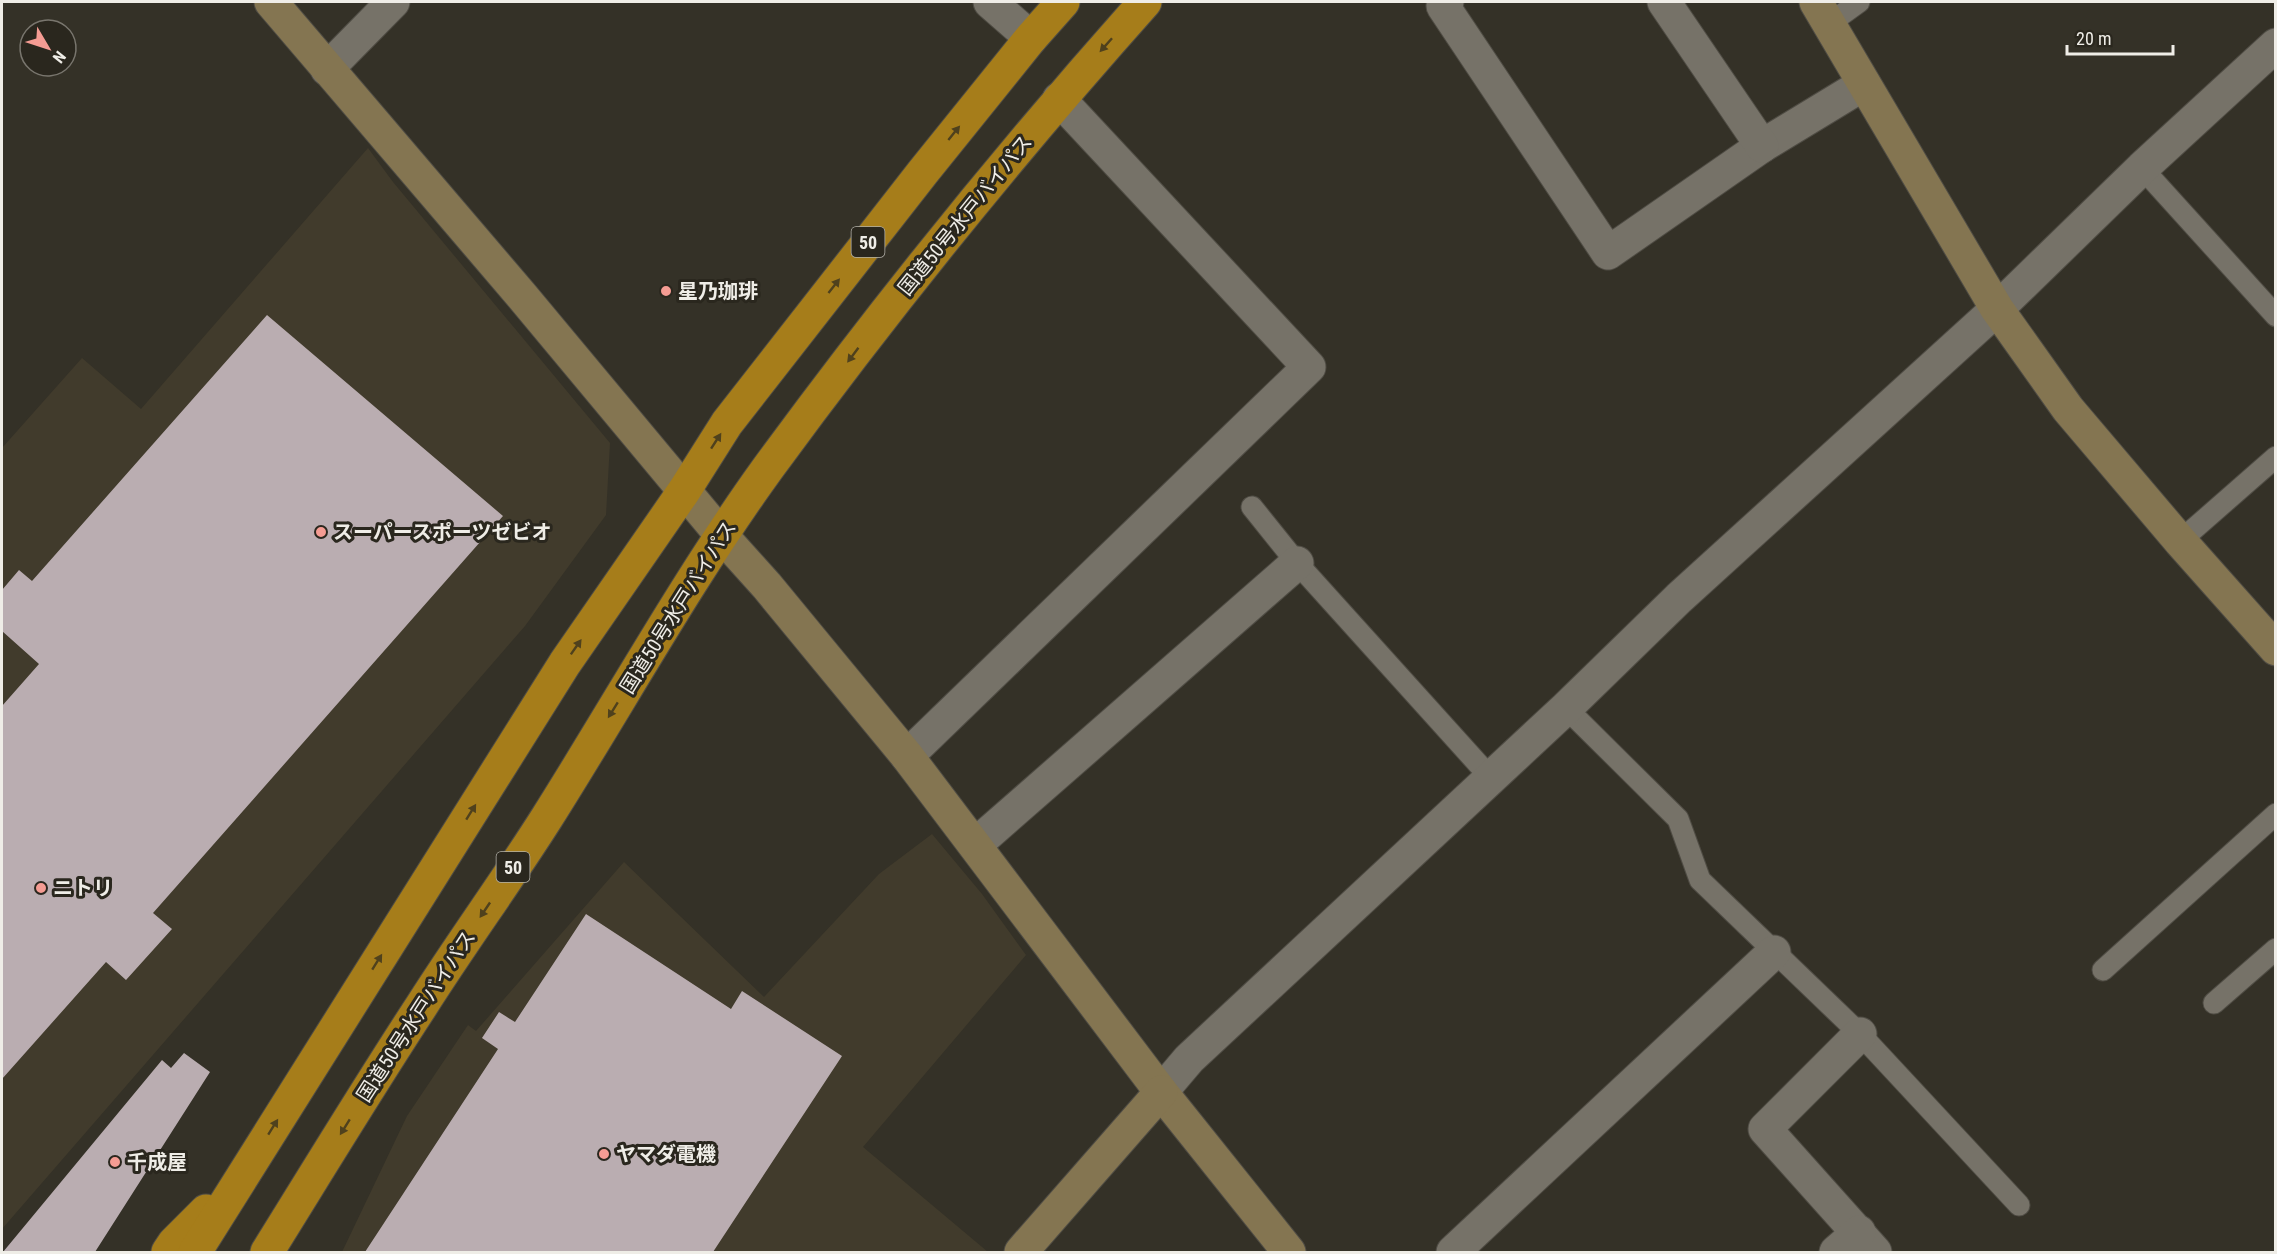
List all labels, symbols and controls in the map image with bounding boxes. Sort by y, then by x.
north arrow [18,18,78,78]
scale bar [2067,18,2174,56]
text: 20 m [2076,28,2111,49]
one-way arrow [1100,37,1113,52]
text: N [49,47,70,67]
one-way arrow [948,125,961,141]
street label: 国道50号水戸バイパス [893,130,1037,300]
road number: 50 [852,227,884,257]
place label: 星乃珈琲 [678,279,758,303]
one-way arrow [827,279,839,294]
marker: 星乃珈琲 [659,284,673,298]
one-way arrow [847,348,859,363]
one-way arrow [710,433,721,450]
street label: 国道50号水戸バイパス [615,516,741,698]
place label: スーパースポーツゼビオ [333,520,551,544]
marker: スーパースポーツゼビオ [314,525,328,539]
one-way arrow [570,639,581,655]
one-way arrow [608,702,619,718]
one-way arrow [466,803,477,820]
road number: 50 [496,852,530,882]
place label: ニトリ [53,876,113,900]
marker: ニトリ [34,881,48,895]
one-way arrow [480,902,491,918]
street label: 国道50号水戸バイパス [352,926,480,1106]
one-way arrow [371,953,382,970]
one-way arrow [267,1118,278,1135]
one-way arrow [340,1119,351,1135]
place label: ヤマダ電機 [616,1142,716,1166]
marker: ヤマダ電機 [597,1147,611,1161]
place label: 千成屋 [127,1150,187,1174]
marker: 千成屋 [108,1155,122,1169]

